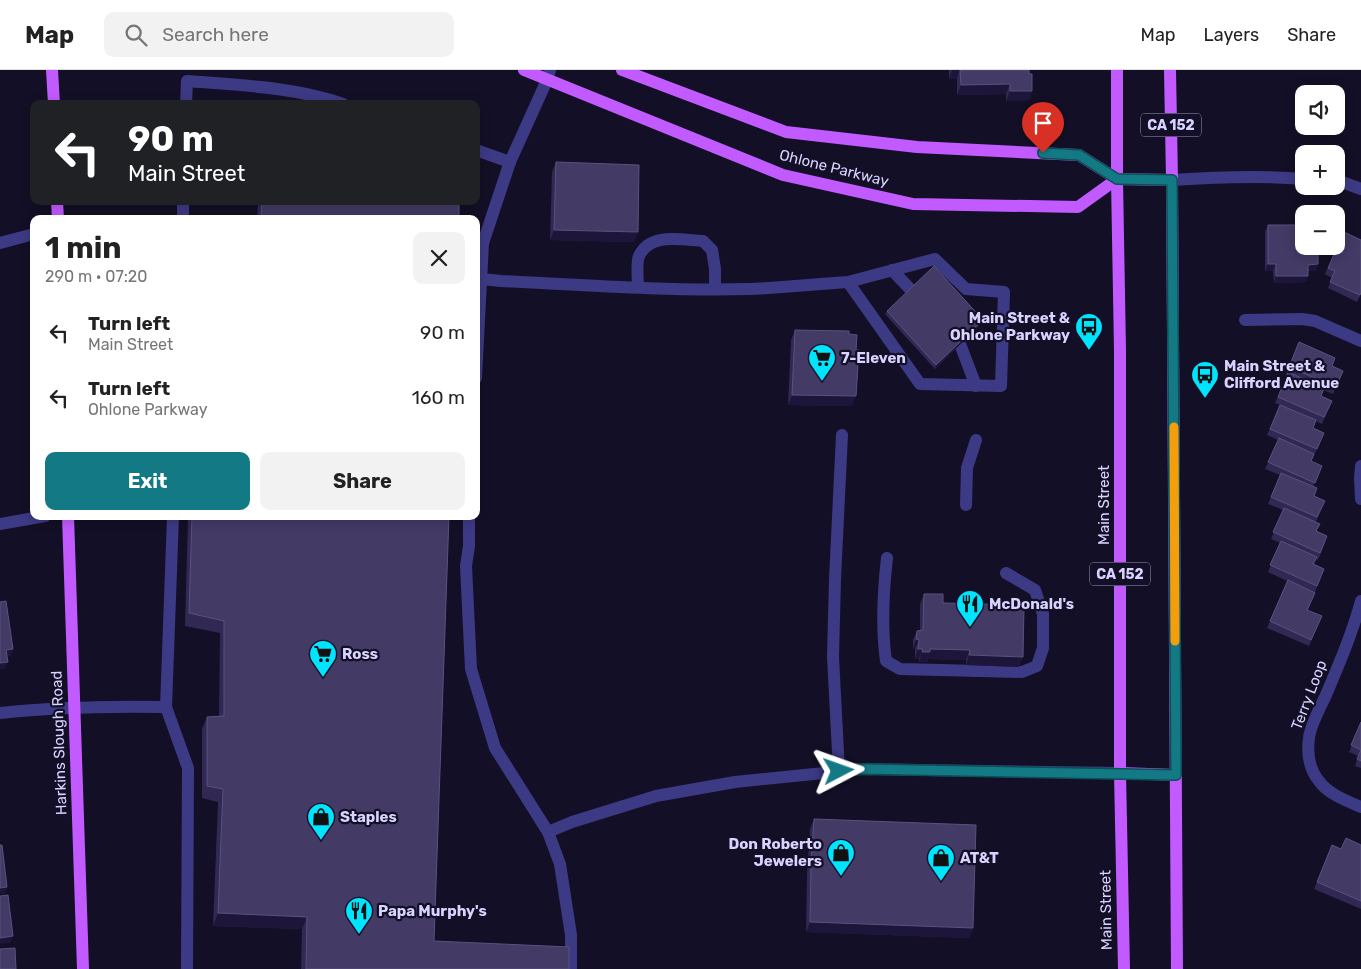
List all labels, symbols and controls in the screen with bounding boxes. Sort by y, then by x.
search box [104,12,454,57]
text: Map [25,21,74,49]
icon: search [122,21,150,49]
text: Search here [162,23,269,46]
text: Map [1141,24,1176,46]
text: Layers [1204,24,1259,46]
text: Share [1287,24,1336,46]
map controls [1295,85,1345,255]
button: sound [1295,85,1345,135]
pin [1022,102,1064,153]
icon: arrive [1029,109,1057,137]
road number: CA 152 [1141,114,1201,136]
text: 90 m [128,118,214,160]
icon: left [45,120,110,185]
button: + [1295,145,1345,195]
street label: Ohlone Parkway [777,146,891,190]
text: Main Street [128,160,245,187]
button: − [1295,205,1345,255]
text: 1 min [45,230,122,266]
button: close [413,232,465,284]
text: 290 m · 07:20 [45,267,147,286]
place label: Main Street & Ohlone Parkway [950,309,1070,344]
text: Turn left [88,312,170,335]
bus stop icon: Main Street & Ohlone Parkway [1074,312,1104,351]
icon: left [45,319,73,347]
text: 90 m [420,321,465,344]
text: Main Street [88,335,173,354]
supermarket icon: 7-Eleven [807,343,837,382]
place label: 7-Eleven [841,349,906,367]
place label: Main Street & Clifford Avenue [1224,357,1339,392]
bus stop icon: Main Street & Clifford Avenue [1190,360,1220,399]
text: Turn left [88,377,170,400]
icon: left [45,384,73,412]
text: 160 m [412,386,465,409]
text: Ohlone Parkway [88,400,208,419]
button: Exit [45,452,250,510]
button: Share [260,452,465,510]
street label: Main Street [1095,465,1113,545]
road number: CA 152 [1090,562,1150,586]
restaurant icon: McDonald's [955,589,985,628]
place label: McDonald's [989,595,1074,613]
supermarket icon: Ross [308,639,338,678]
place label: Ross [342,645,378,663]
street label: Terry Loop [1288,658,1331,732]
street label: Harkins Slough Road [47,671,71,815]
position arrow [812,744,864,796]
shop icon: Staples [306,802,336,841]
place label: Staples [340,808,397,826]
place label: Don Roberto Jewelers [728,835,822,870]
shop icon: Don Roberto Jewelers [826,838,856,877]
shop icon: AT&T [926,843,956,882]
place label: AT&T [960,849,999,867]
street label: Main Street [1096,870,1116,950]
restaurant icon: Papa Murphy's [344,896,374,935]
place label: Papa Murphy's [378,902,487,920]

